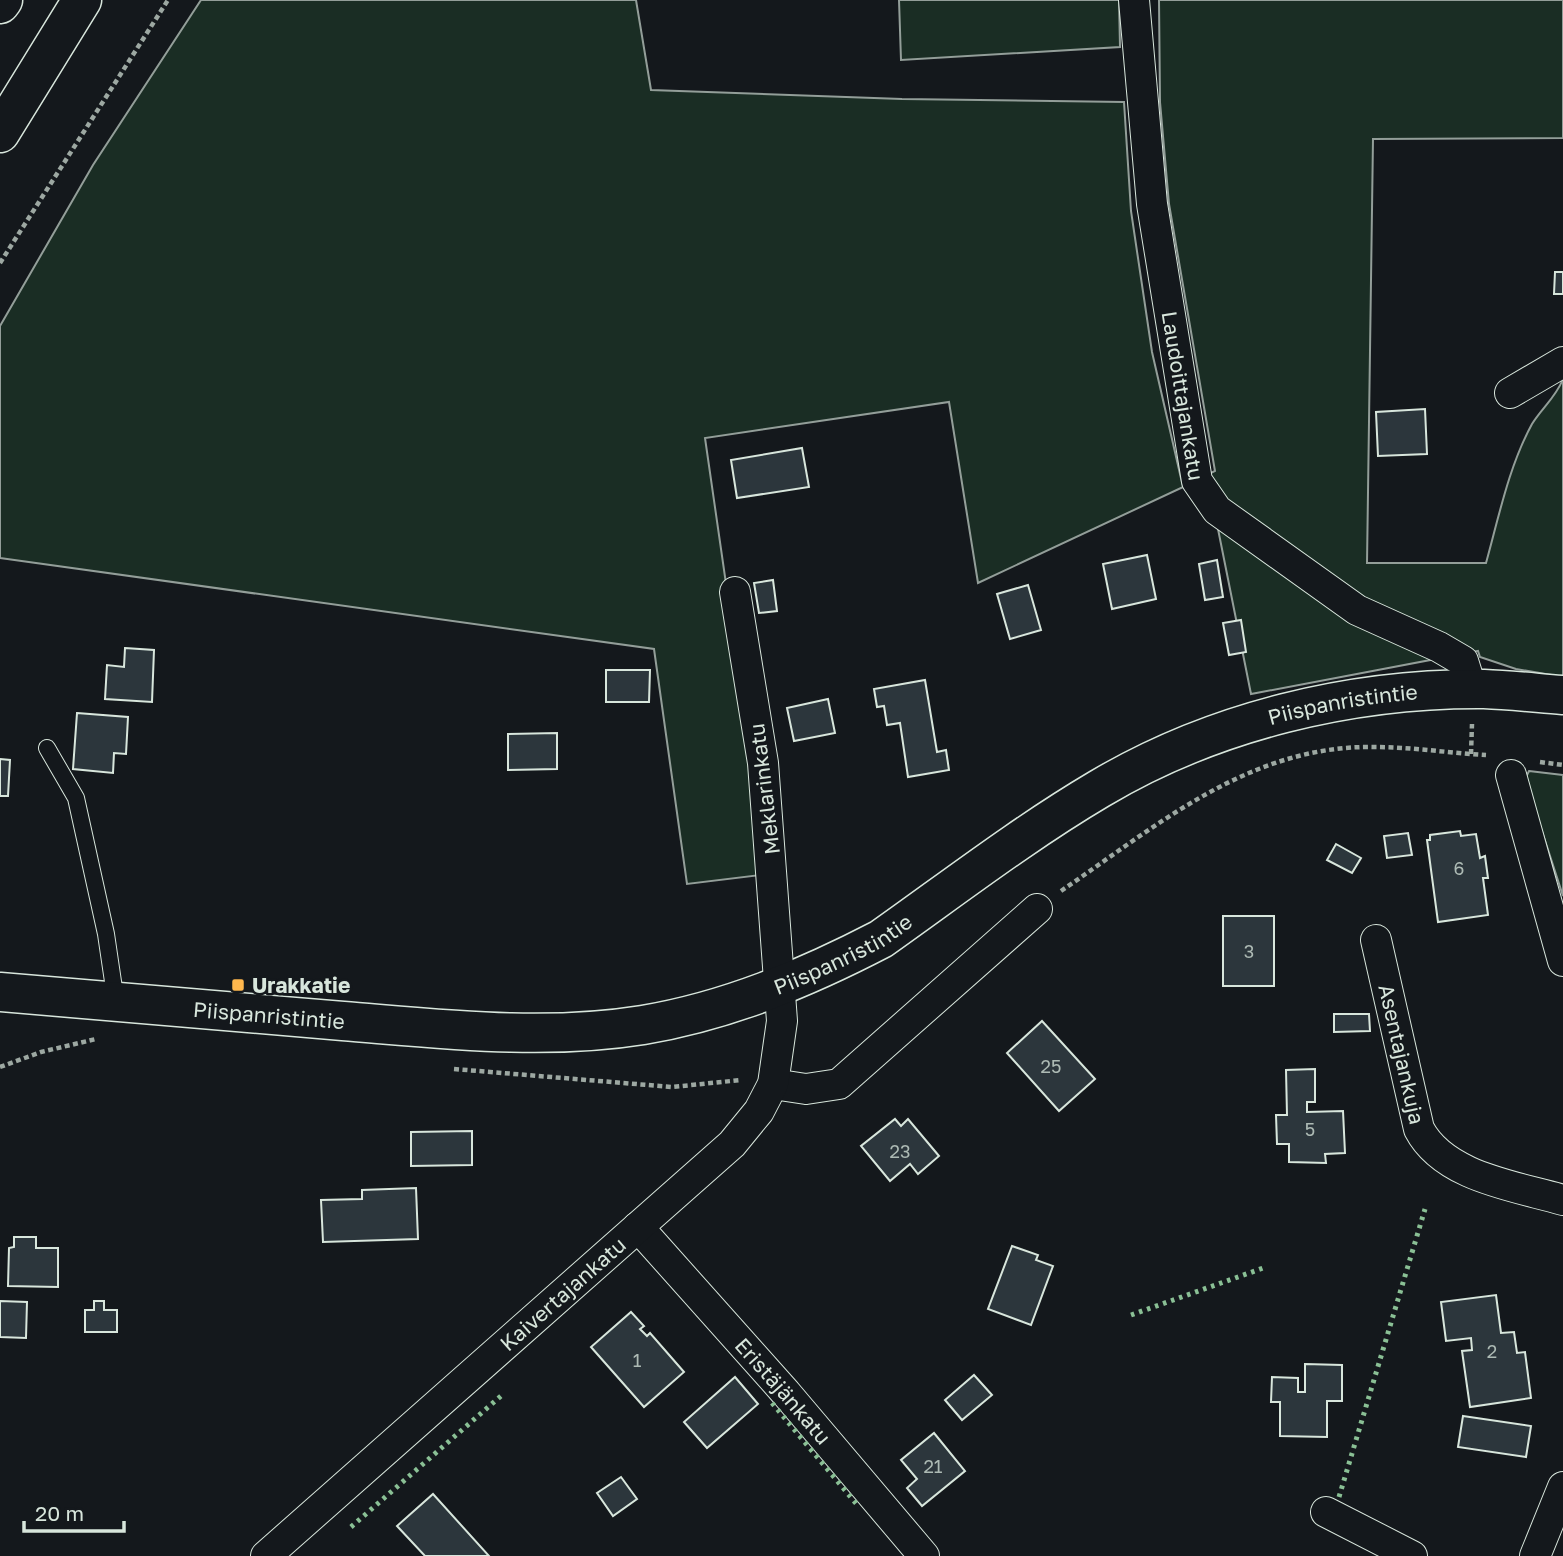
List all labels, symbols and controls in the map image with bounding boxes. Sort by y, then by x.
street label: Laudoittajankatu [1157,309,1210,482]
street label: Piispanristintie [1265,678,1419,730]
street label: Meklarinkatu [743,722,785,856]
house number: 6 [1454,857,1464,879]
street label: Piispanristintie [770,908,917,1000]
house number: 3 [1244,940,1254,962]
place label: Urakkatie [252,972,350,998]
marker: Urakkatie [230,977,246,993]
street label: Asentajankuja [1373,982,1430,1127]
street label: Piispanristintie [192,996,346,1034]
house number: 25 [1041,1055,1061,1077]
house number: 5 [1305,1118,1315,1140]
house number: 23 [890,1140,910,1162]
street label: Kaivertajankatu [494,1231,631,1356]
street label: Eristäjänkatu [730,1332,837,1450]
house number: 2 [1487,1340,1497,1362]
house number: 1 [633,1349,642,1371]
house number: 21 [923,1455,943,1477]
scale bar [24,1490,124,1534]
text: 20 m [35,1500,84,1526]

